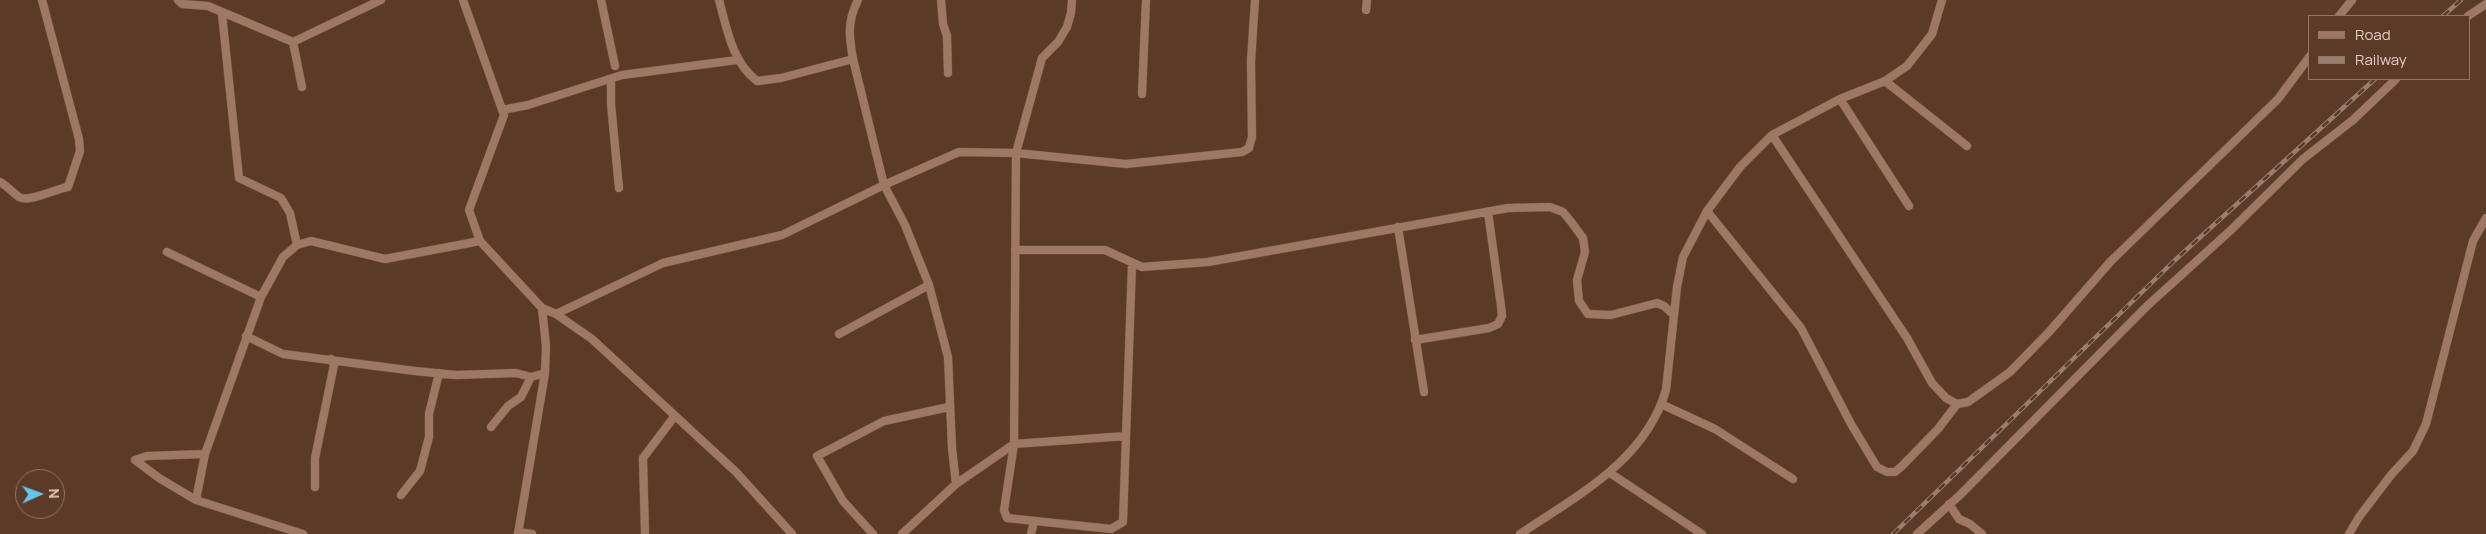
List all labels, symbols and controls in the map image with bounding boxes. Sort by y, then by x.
legend [2308,15,2471,80]
text: Road [2355,24,2391,45]
text: Railway [2355,49,2407,70]
north arrow [15,469,65,519]
text: N [45,488,64,499]

